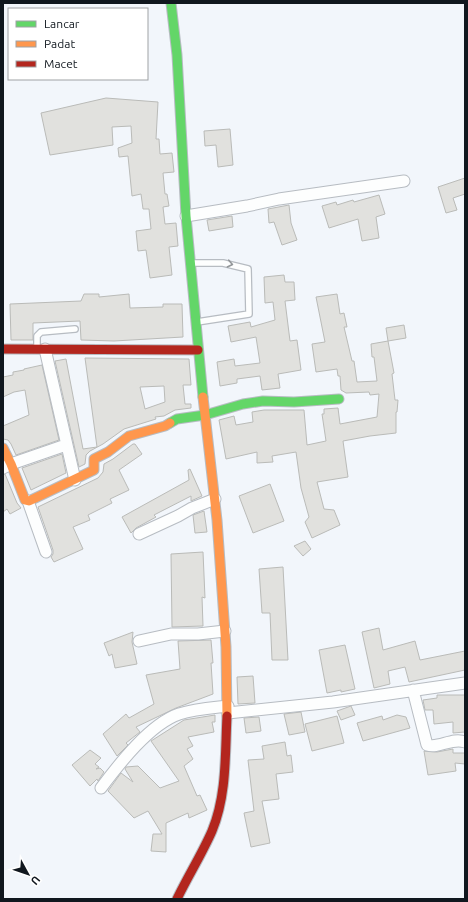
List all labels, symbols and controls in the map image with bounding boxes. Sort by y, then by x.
legend [8,8,148,80]
text: Lancar [44,17,80,30]
text: Padat [44,37,75,50]
text: Macet [44,57,78,70]
one-way arrow [227,259,233,268]
north arrow [8,854,48,894]
text: U [29,874,43,887]

